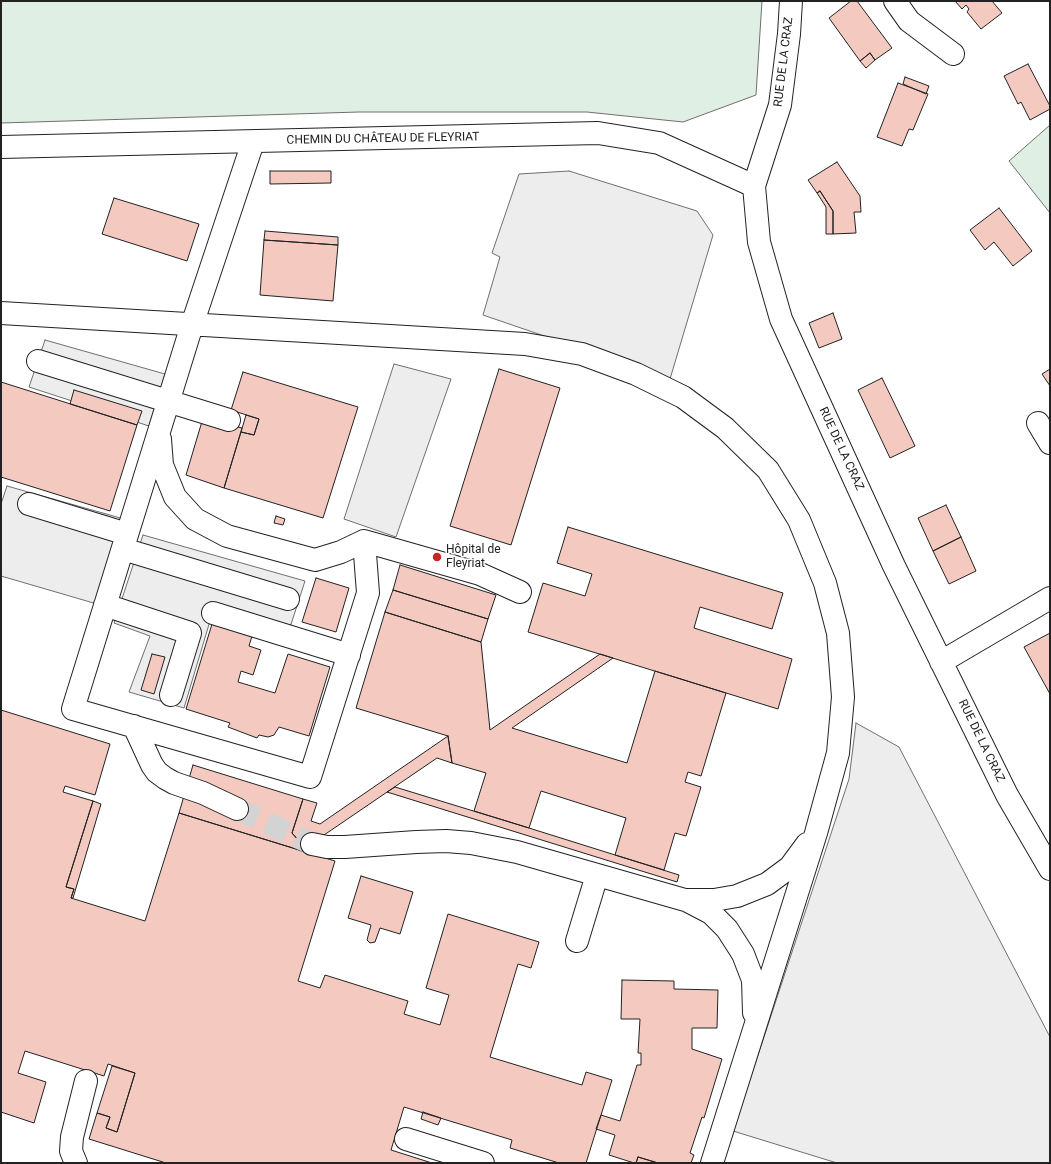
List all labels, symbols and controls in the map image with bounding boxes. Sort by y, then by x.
street label: RUE DE LA CRAZ [771,16,797,108]
street label: CHEMIN DU CHÂTEAU DE FLEYRIAT [286,130,480,148]
street label: RUE DE LA CRAZ [815,405,867,493]
place label: Hôpital de Fleyriat [446,543,501,571]
marker: Hôpital de Fleyriat [431,551,443,563]
street label: RUE DE LA CRAZ [955,697,1007,785]

